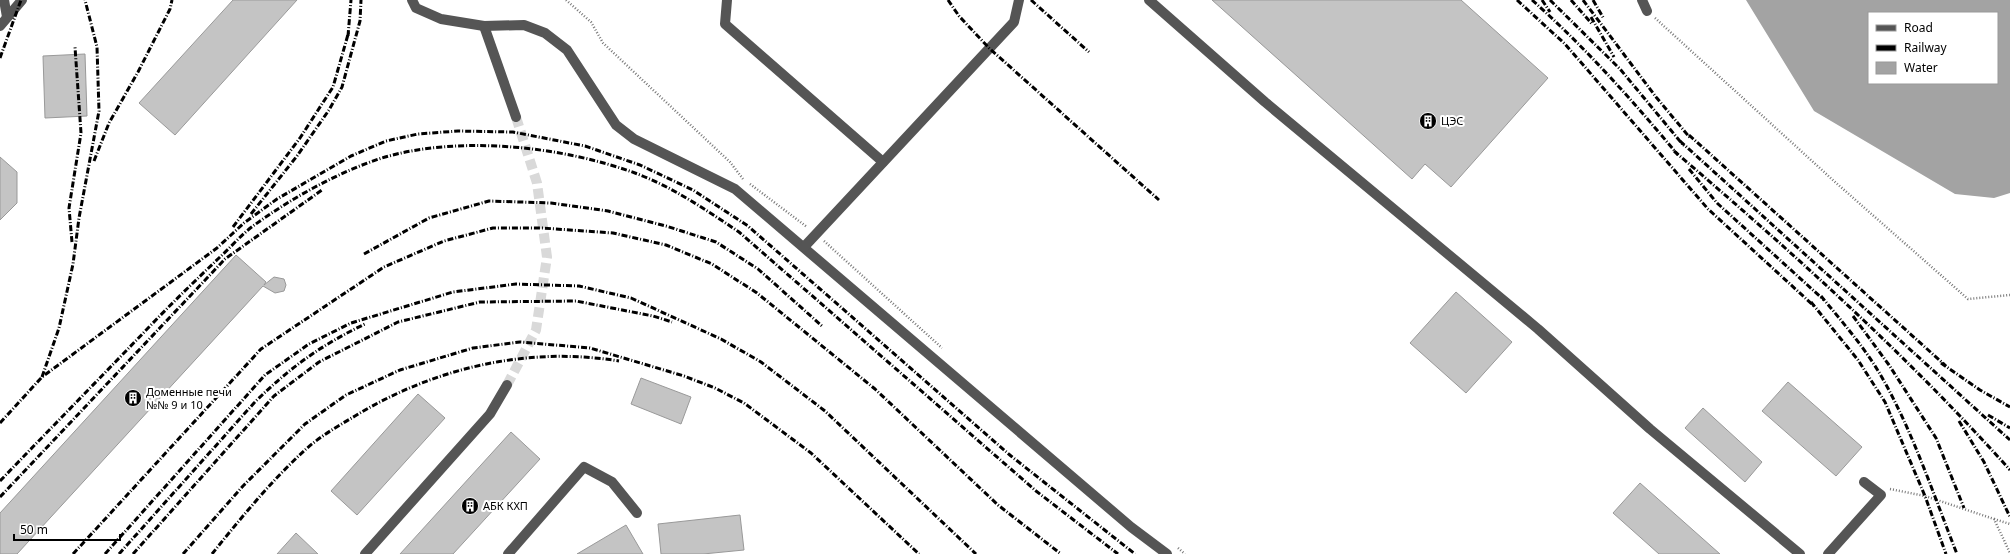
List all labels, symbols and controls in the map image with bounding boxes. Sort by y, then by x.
legend [1868,12,1998,84]
text: Road [1904,19,1933,36]
text: Railway [1904,39,1948,56]
text: Water [1904,59,1938,76]
building icon: ЦЭС [1418,111,1438,131]
place label: ЦЭС [1441,113,1463,128]
place label: Доменные печи №№ 9 и 10 [146,384,232,412]
building icon: Доменные печи №№ 9 и 10 [123,388,143,408]
building icon: АБК КХП [460,496,480,516]
place label: АБК КХП [483,498,528,513]
scale bar [14,516,120,542]
text: 50 m [20,521,48,538]

